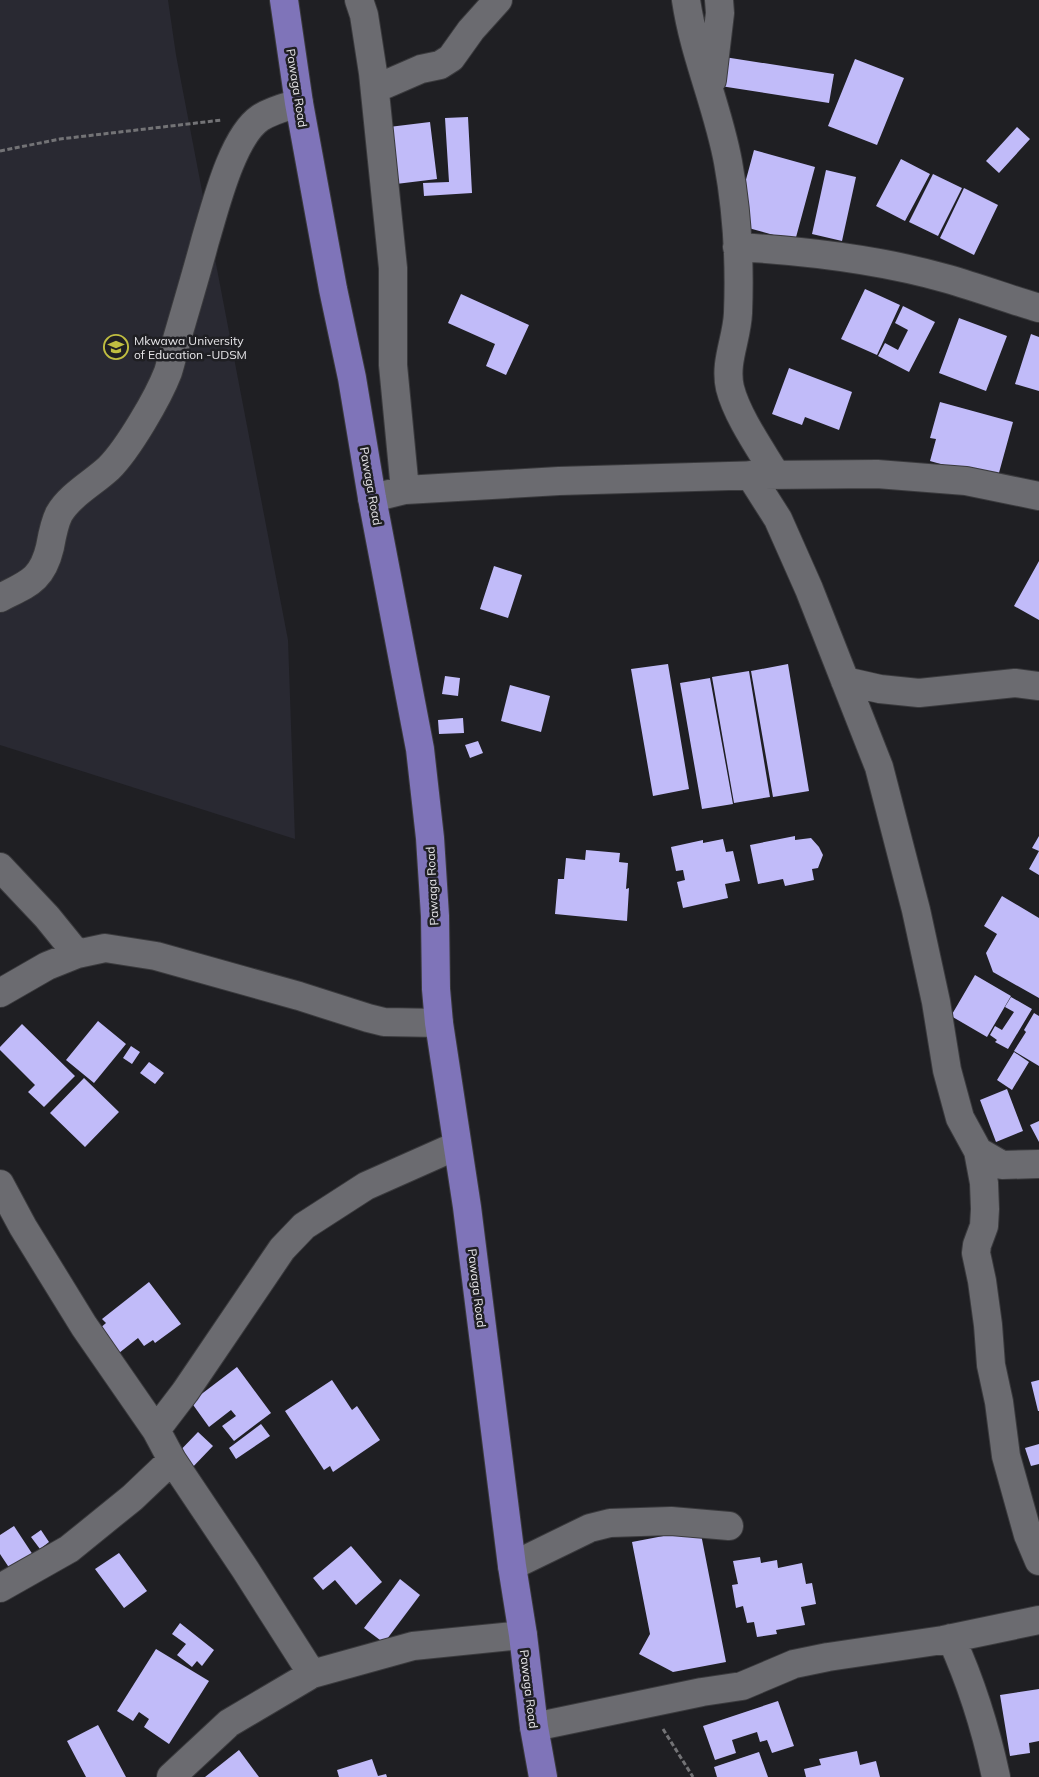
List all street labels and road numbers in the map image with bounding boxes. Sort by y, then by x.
street label: Pawaga Road [283,48,311,128]
street label: Pawaga Road [357,446,385,526]
street label: Pawaga Road [422,846,442,926]
street label: Pawaga Road [465,1248,489,1328]
street label: Pawaga Road [517,1649,541,1729]

